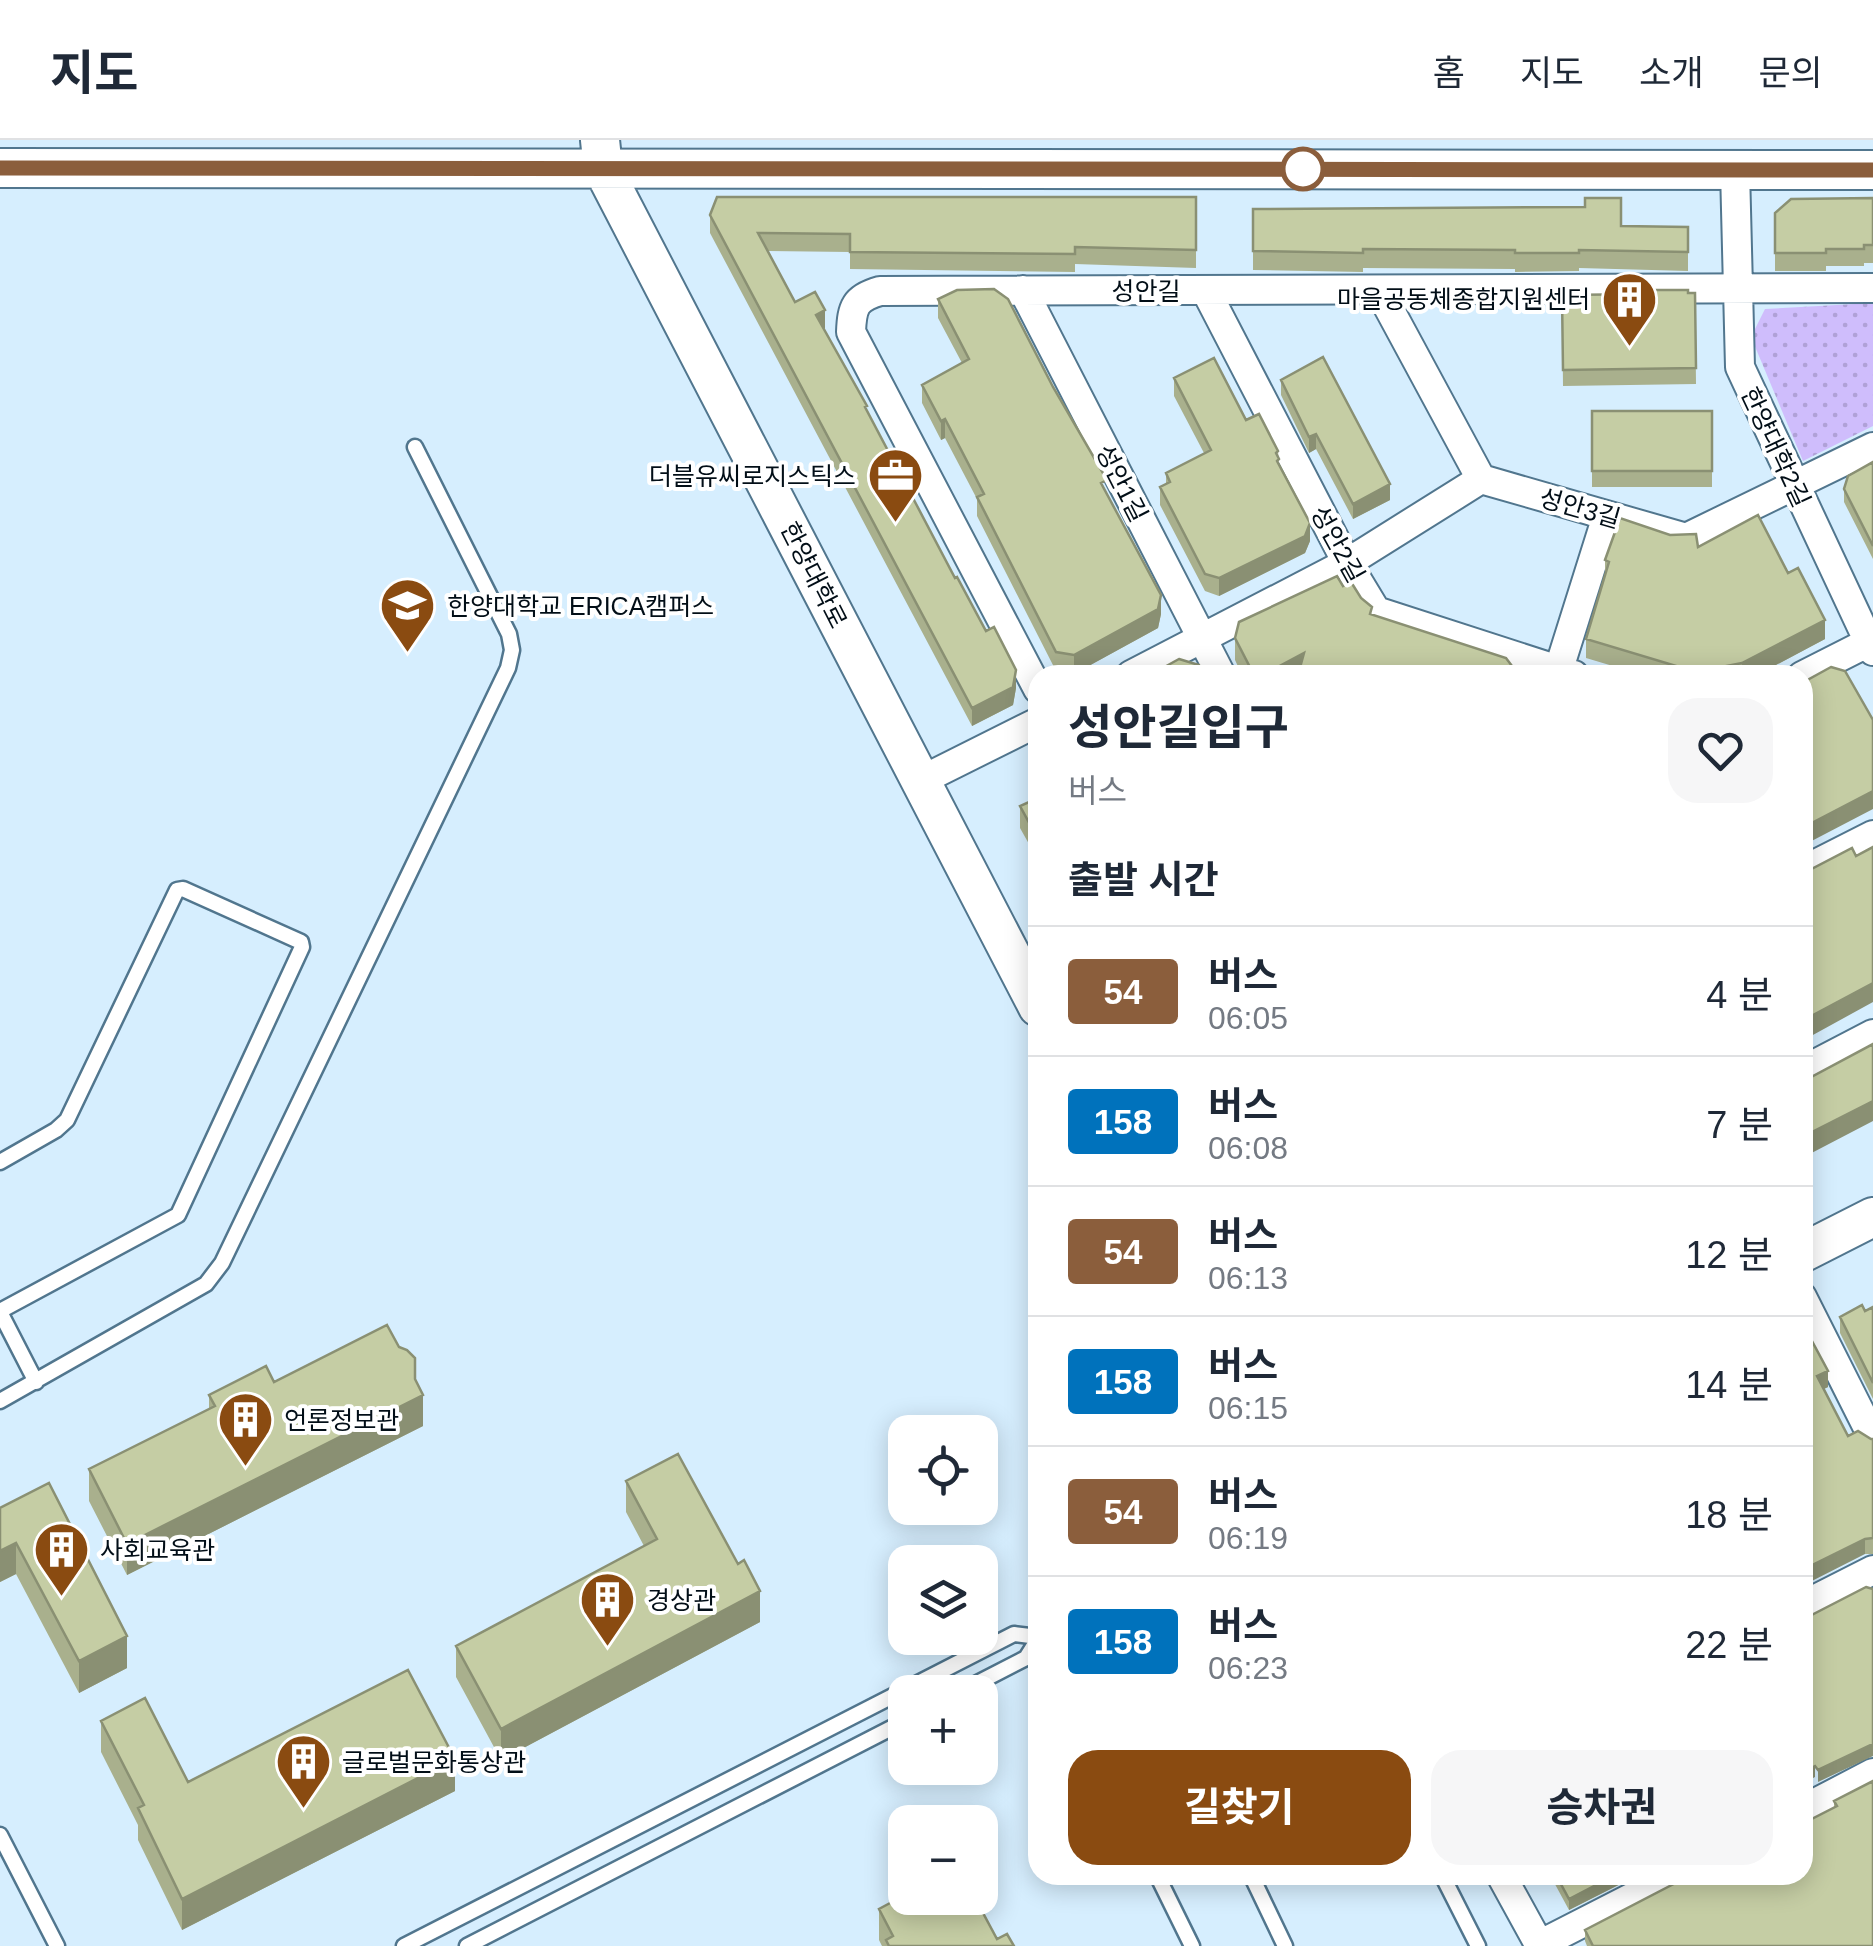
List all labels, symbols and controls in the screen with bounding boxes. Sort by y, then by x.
text: 지도 [50,47,138,100]
text: 홈 [1433,53,1465,92]
text: 지도 [1520,53,1584,92]
text: 소개 [1639,53,1704,92]
text: 문의 [1759,53,1823,92]
unlabelled marker [1282,148,1324,190]
building icon: 마을공동체종합지원센터 [1599,269,1659,348]
street label: 성안길 [1111,277,1181,305]
place label: 마을공동체종합지원센터 [1337,285,1590,313]
street label: 한양대학2길 [1736,383,1816,511]
street label: 성안1길 [1091,440,1153,526]
office icon: 더블유씨로지스틱스 [865,446,925,525]
place label: 더블유씨로지스틱스 [649,462,856,490]
street label: 성안3길 [1536,483,1624,533]
street label: 성안2길 [1306,501,1370,587]
street label: 한양대학로 [775,517,853,633]
school or university icon: 한양대학교 ERICA캠퍼스 [378,576,438,655]
place label: 한양대학교 ERICA캠퍼스 [447,592,714,620]
button: heart [1668,698,1773,803]
text: 성안길입구 [1068,701,1289,754]
text: 버스 [1068,773,1127,809]
text: 출발 시간 [1068,859,1218,901]
text: 버스 [1208,955,1278,997]
text: 54 [1104,972,1142,1011]
text: 4 분 [1706,974,1773,1016]
text: 06:05 [1208,1000,1288,1036]
text: 버스 [1208,1085,1278,1127]
text: 158 [1094,1102,1152,1141]
text: 7 분 [1706,1104,1773,1146]
text: 06:08 [1208,1130,1288,1166]
text: 버스 [1208,1215,1278,1257]
text: 54 [1104,1232,1142,1271]
text: 12 분 [1685,1234,1773,1276]
text: 06:13 [1208,1260,1288,1296]
text: 버스 [1208,1345,1278,1387]
text: 158 [1094,1362,1152,1401]
text: 14 분 [1685,1364,1773,1406]
building icon: 언론정보관 [215,1390,275,1469]
text: 06:15 [1208,1390,1288,1426]
place label: 언론정보관 [284,1406,399,1434]
map controls [888,1415,998,1915]
button: locate [888,1415,998,1525]
text: 버스 [1208,1475,1278,1517]
text: 54 [1104,1492,1142,1531]
text: 18 분 [1685,1494,1773,1536]
building icon: 사회교육관 [31,1520,91,1599]
text: 06:19 [1208,1520,1288,1556]
place label: 사회교육관 [100,1536,215,1564]
button: layers [888,1545,998,1655]
building icon: 경상관 [578,1570,638,1649]
place label: 경상관 [647,1586,716,1614]
text: 버스 [1208,1605,1278,1647]
text: 158 [1094,1622,1152,1661]
text: 22 분 [1685,1624,1773,1666]
text: 06:23 [1208,1650,1288,1686]
button: + [888,1675,998,1785]
building icon: 글로벌문화통상관 [273,1732,333,1811]
place label: 글로벌문화통상관 [342,1748,526,1776]
button: 길찾기 [1068,1750,1411,1865]
button: 승차권 [1431,1750,1773,1865]
button: − [888,1805,998,1915]

